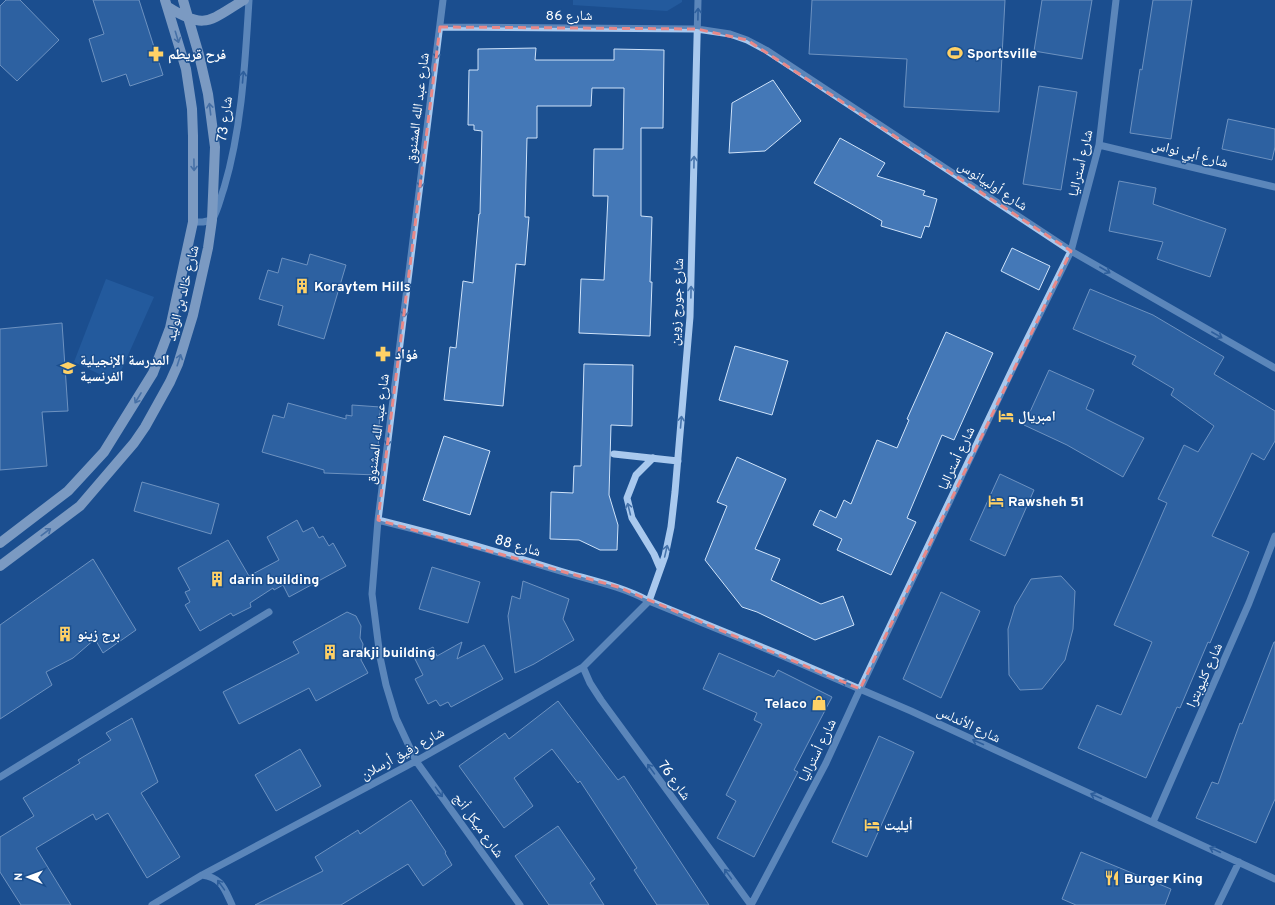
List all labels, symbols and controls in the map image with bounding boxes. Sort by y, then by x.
street label: شارع 86 [546,8,592,25]
one-way arrow [694,8,701,21]
one-way arrow [174,31,181,44]
sports icon: Sportsville [946,44,964,62]
pharmacy icon: فرح قريطم [147,45,165,63]
one-way arrow [433,46,441,59]
place label: Sportsville [967,46,1037,63]
place label: فرح قريطم [168,47,226,64]
street label: شارع عبد الله المشنوق [403,52,434,165]
one-way arrow [239,71,246,84]
street label: شارع 73 [214,96,237,143]
one-way arrow [206,103,214,116]
street label: شارع أستراليا [1065,128,1097,198]
street label: شارع أبي نواس [1149,136,1230,174]
one-way arrow [690,156,698,169]
street label: شارع أولبيانوس [954,157,1031,215]
one-way arrow [190,158,197,171]
one-way arrow [417,175,425,188]
street label: شارع خالد بن الوليد [163,244,204,343]
street label: شارع جورج زوين [667,258,688,346]
one-way arrow [1099,267,1111,275]
building icon: Koraytem Hills [293,277,311,295]
place label: Koraytem Hills [314,279,411,296]
one-way arrow [687,286,695,299]
one-way arrow [401,304,409,317]
one-way arrow [1211,332,1223,340]
pharmacy icon: فؤاد [374,345,392,363]
place label: فؤاد [395,347,418,364]
place label: المدرسة الإنجيلية الفرنسية [80,353,169,386]
one-way arrow [176,354,183,367]
school or university icon: المدرسة الإنجيلية الفرنسية [59,359,77,377]
street label: شارع عبد الله المشنوق [363,373,394,486]
one-way arrow [134,392,142,404]
hotel icon: امبريال [997,407,1015,425]
place label: امبريال [1018,409,1056,426]
one-way arrow [677,416,685,429]
street label: شارع أستراليا [935,424,979,493]
one-way arrow [384,433,392,446]
hotel icon: Rawsheh 51 [987,492,1005,510]
place label: Rawsheh 51 [1008,494,1084,511]
one-way arrow [625,502,633,515]
one-way arrow [41,528,52,536]
street label: شارع 88 [493,532,543,561]
one-way arrow [662,545,670,558]
building icon: darin building [208,570,226,588]
place label: darin building [229,572,319,589]
building icon: برج زينو [56,625,74,643]
place label: برج زينو [77,627,120,644]
street label: شارع كليوبترا [1184,641,1227,710]
building icon: arakji building [321,643,339,661]
place label: arakji building [342,645,436,662]
one-way arrow [841,679,853,686]
shop icon: Telaco [810,694,828,712]
place label: Telaco [765,696,807,713]
street label: شارع الأندلس [934,703,1003,747]
street label: شارع أستراليا [795,716,841,785]
street label: شارع رفيق أرسلان [357,724,448,784]
one-way arrow [972,738,984,745]
street label: شارع 76 [654,758,694,804]
one-way arrow [647,763,655,774]
one-way arrow [435,787,443,798]
street label: شارع ميكل أنج [449,790,508,862]
one-way arrow [1091,792,1103,799]
hotel icon: أيليت [863,816,881,834]
place label: أيليت [884,817,913,835]
one-way arrow [1209,846,1221,853]
north arrow [8,857,48,897]
one-way arrow [724,868,732,879]
restaurant icon: Burger King [1103,869,1121,887]
place label: Burger King [1124,871,1203,888]
text: N [12,873,26,881]
one-way arrow [217,880,225,891]

